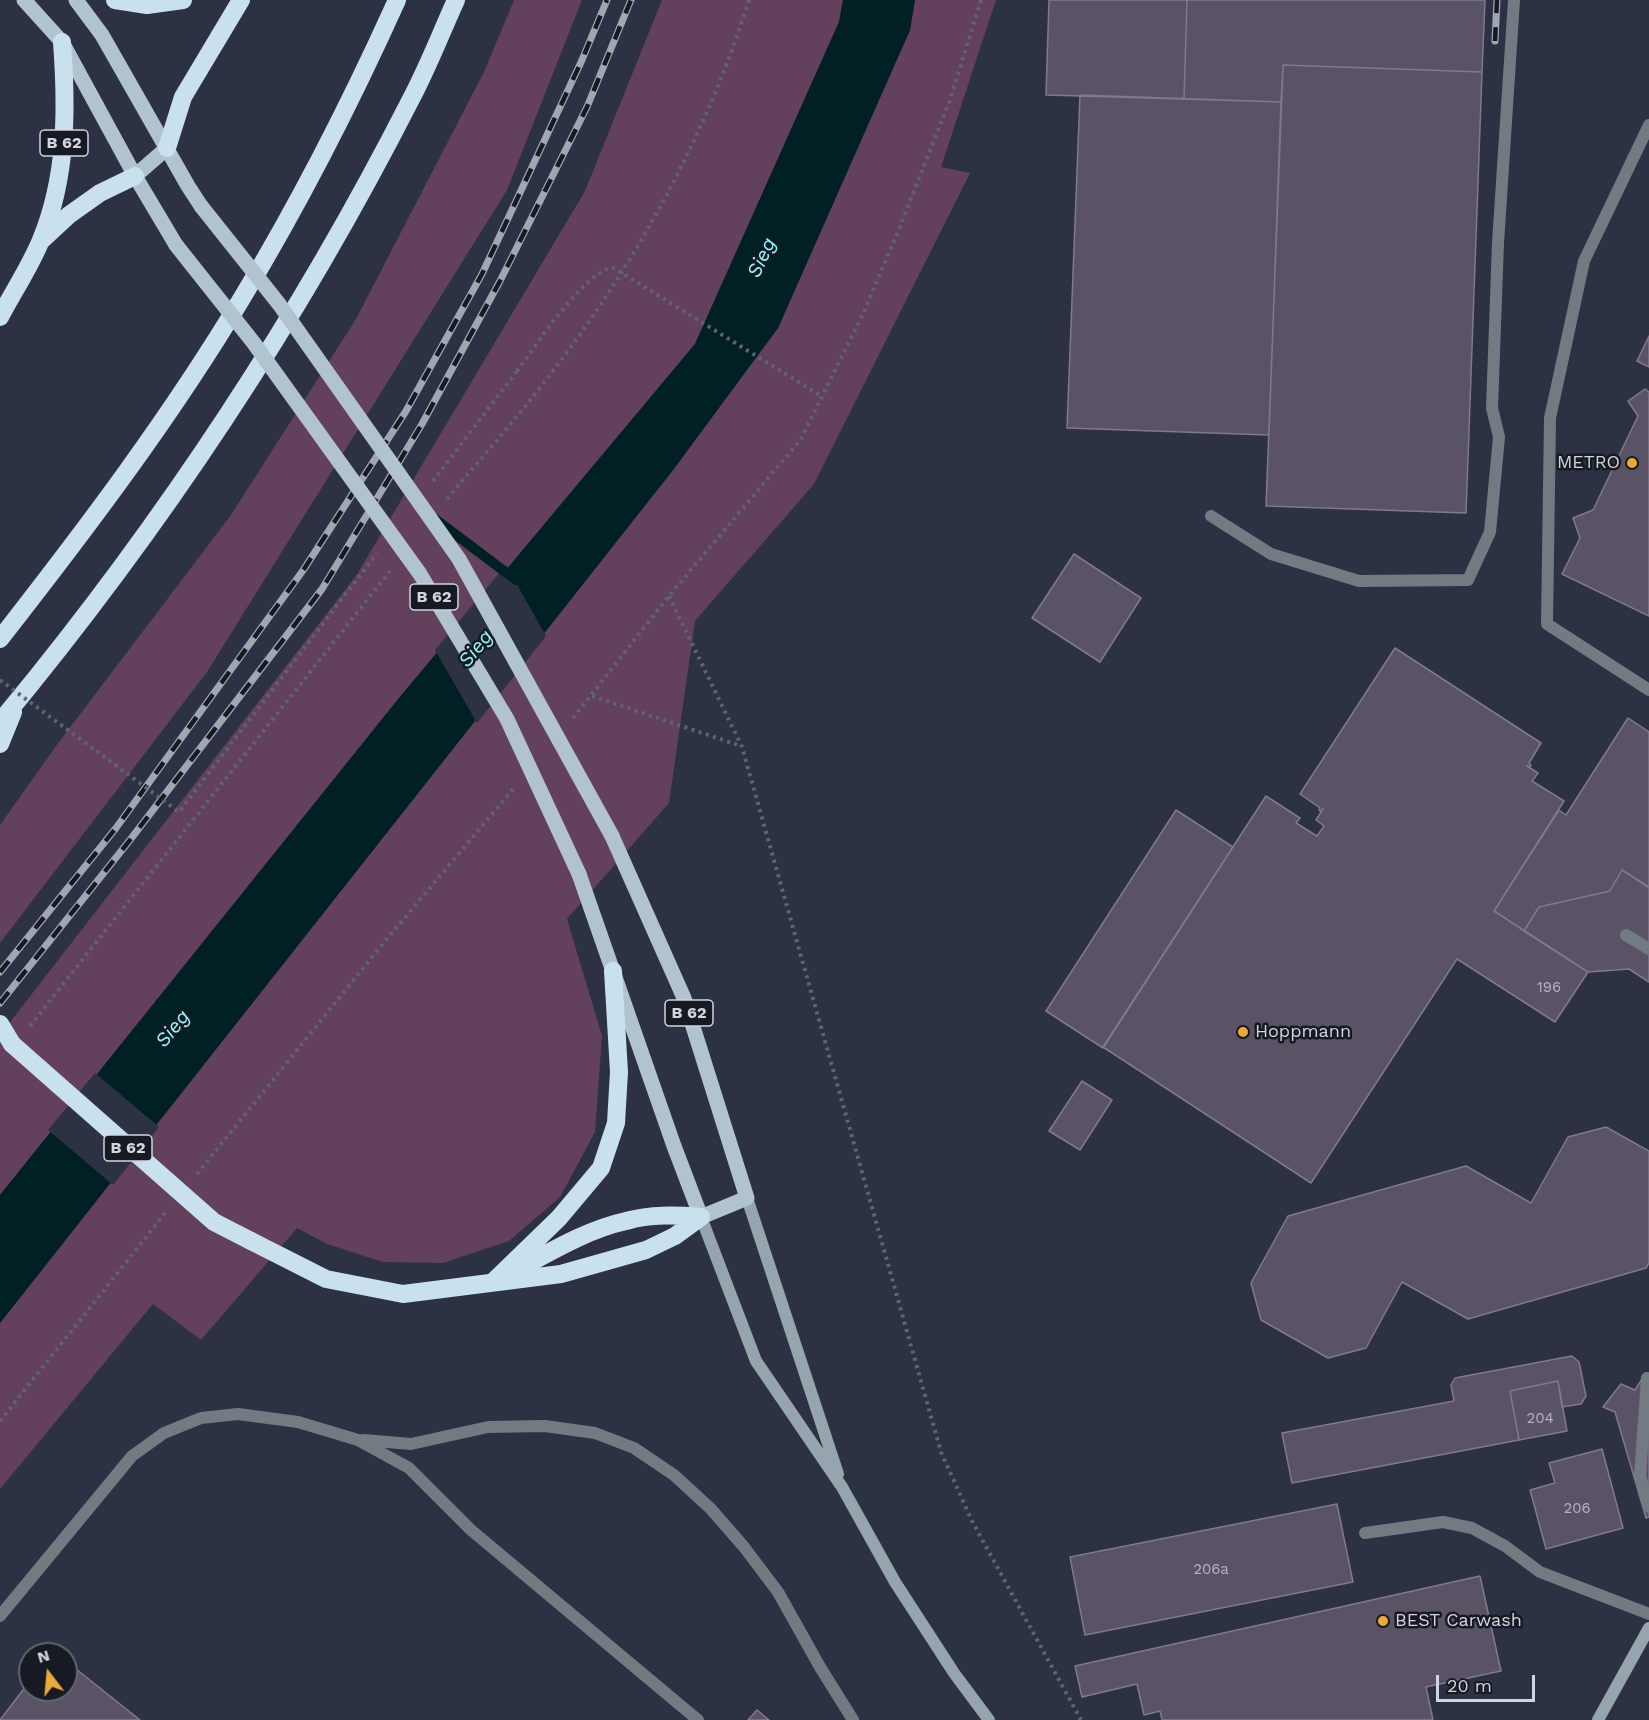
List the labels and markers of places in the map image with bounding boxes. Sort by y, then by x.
place label: METRO [1557,452,1620,474]
marker: METRO [1625,456,1639,470]
place label: Hoppmann [1255,1021,1351,1043]
marker: Hoppmann [1236,1025,1250,1039]
place label: BEST Carwash [1395,1610,1522,1632]
marker: BEST Carwash [1376,1614,1390,1628]

